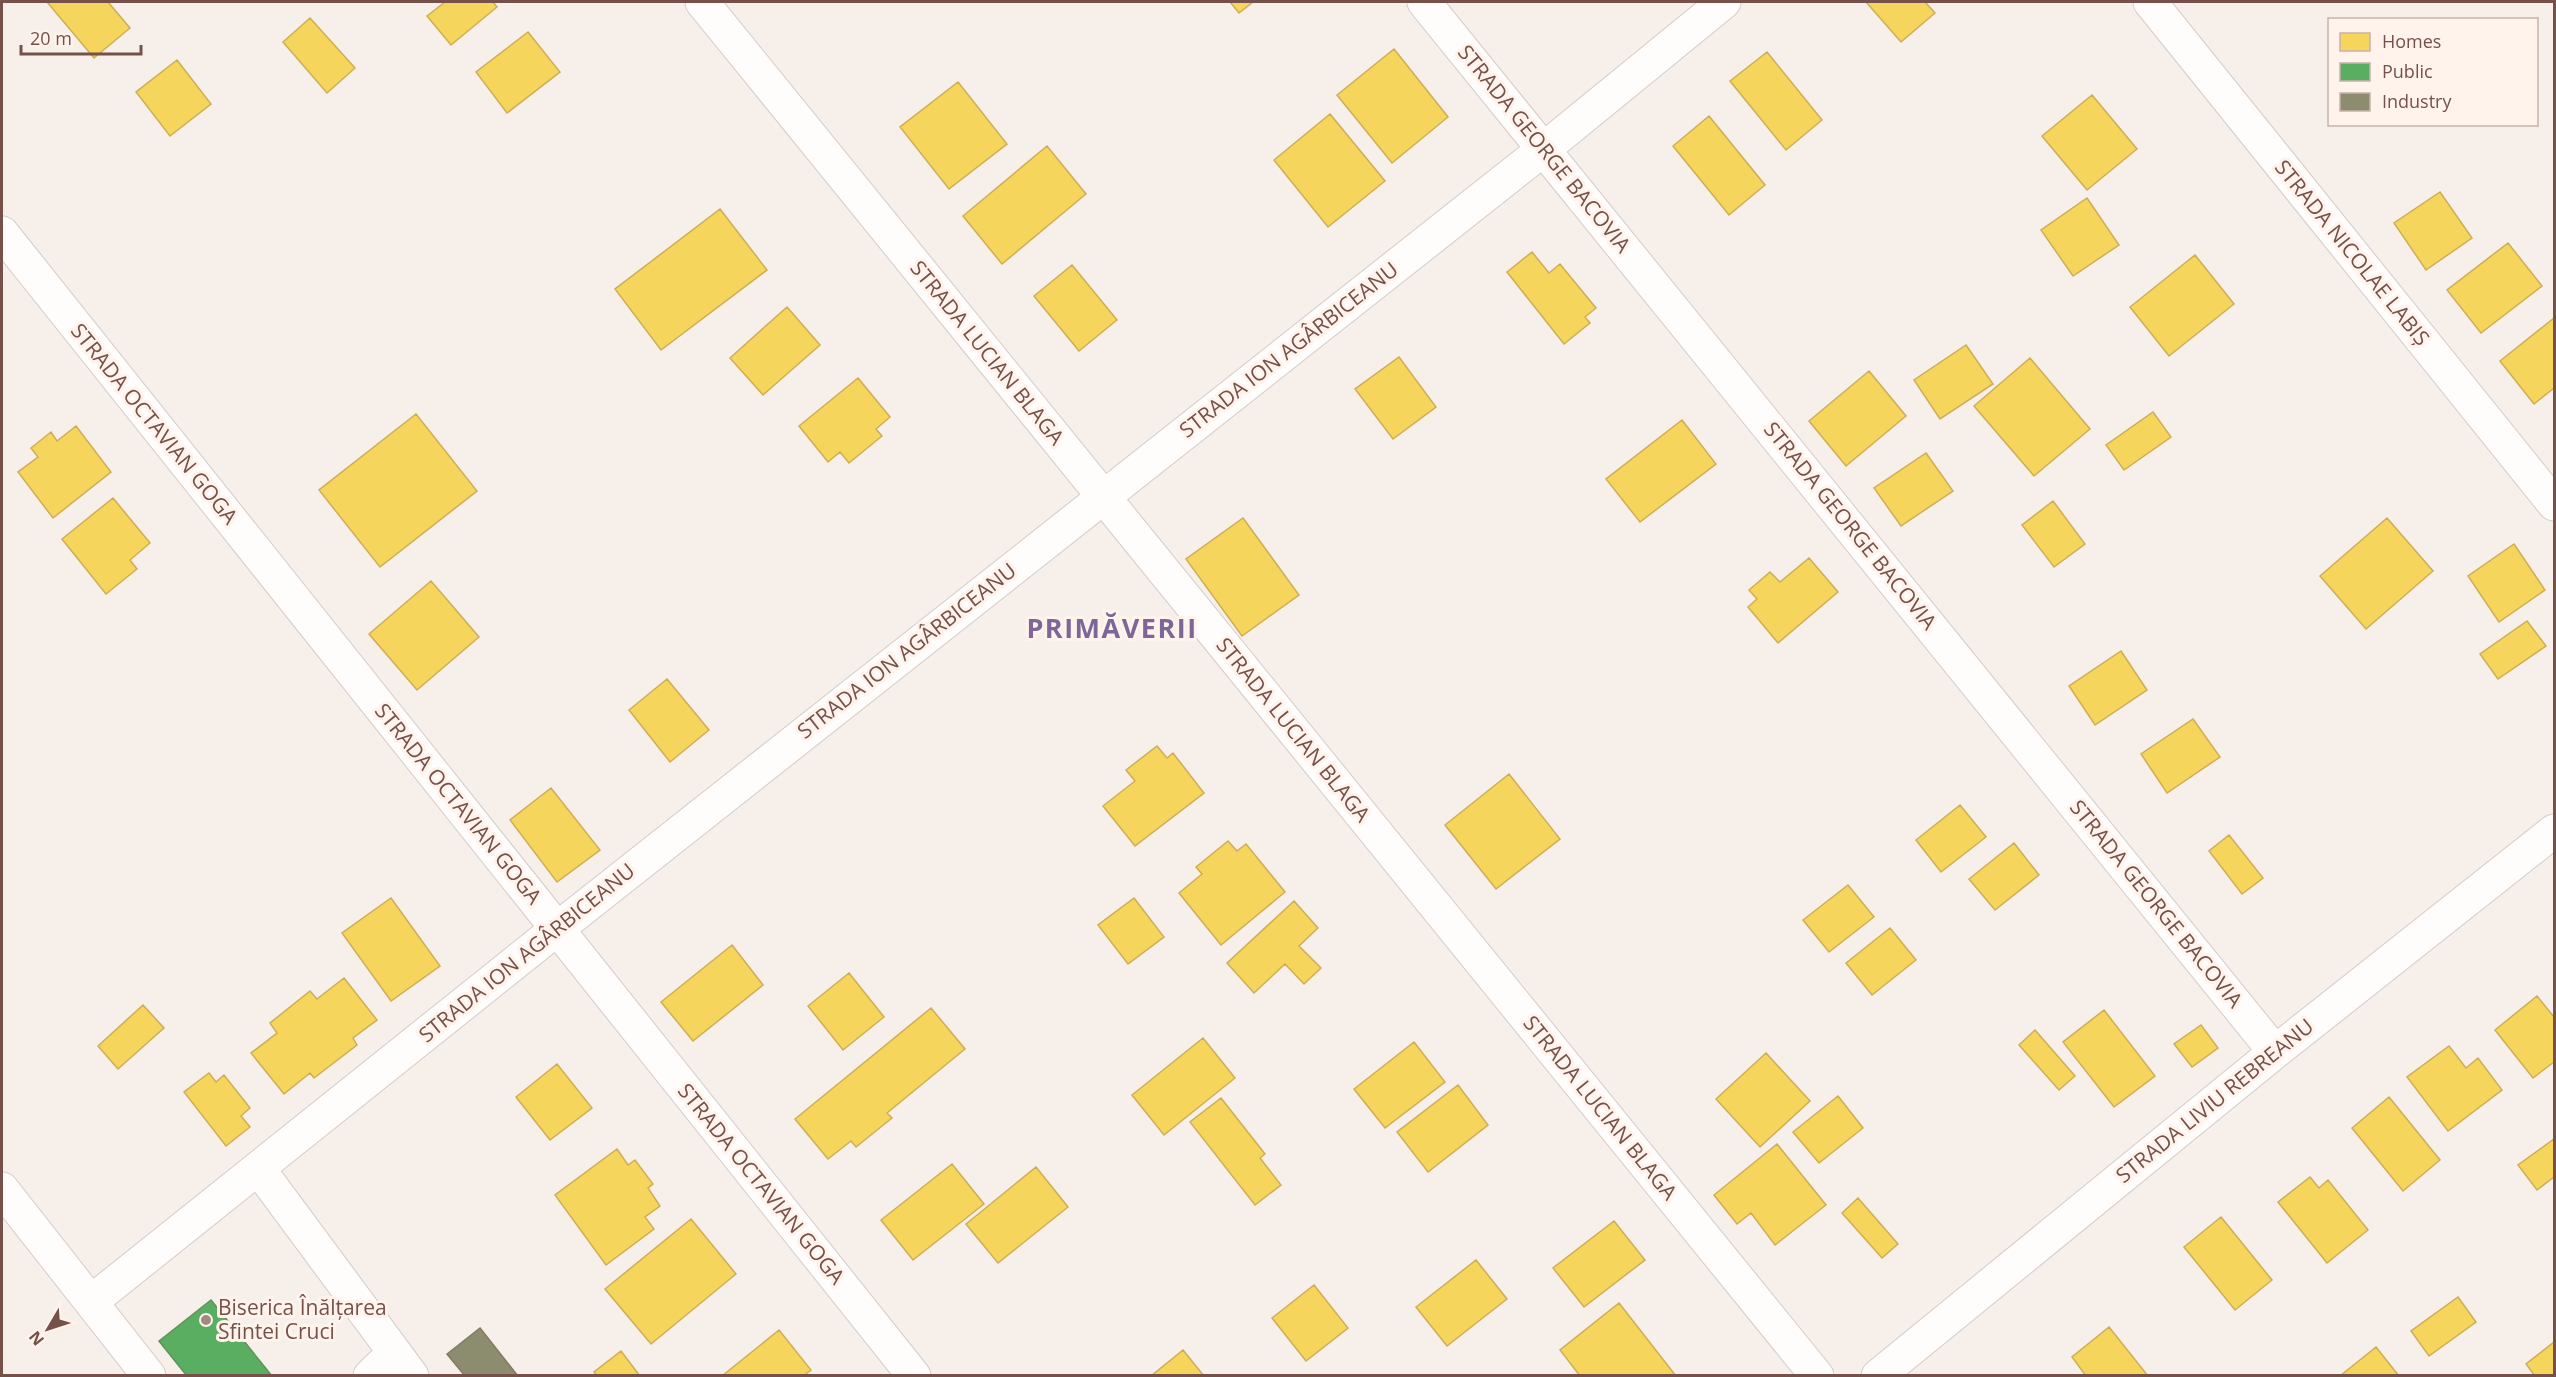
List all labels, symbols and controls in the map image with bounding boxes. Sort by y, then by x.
scale bar [21,18,141,56]
legend [2328,18,2538,126]
text: 20 m [30,26,72,50]
text: Homes [2382,29,2441,53]
street label: STRADA GEORGE BACOVIA [1452,39,1638,259]
text: Public [2382,59,2433,83]
text: Industry [2382,89,2452,113]
street label: STRADA NICOLAE LABIȘ [2269,154,2436,351]
street label: STRADA LUCIAN BLAGA [905,254,1071,451]
street label: STRADA ION AGÂRBICEANU [1173,255,1403,443]
street label: STRADA OCTAVIAN GOGA [65,317,245,530]
street label: STRADA GEORGE BACOVIA [1758,416,1944,636]
street label: STRADA ION AGÂRBICEANU [791,556,1021,744]
district label: PRIMĂVERII [1026,609,1198,646]
street label: STRADA LUCIAN BLAGA [1211,631,1377,828]
street label: STRADA OCTAVIAN GOGA [369,697,549,910]
street label: STRADA GEORGE BACOVIA [2064,794,2250,1014]
street label: STRADA ION AGÂRBICEANU [413,856,640,1048]
street label: STRADA LUCIAN BLAGA [1518,1009,1684,1206]
street label: STRADA LIVIU REBREANU [2110,1012,2319,1189]
street label: STRADA OCTAVIAN GOGA [672,1077,852,1290]
place label: Biserica Înălțarea Sfintei Cruci [218,1293,387,1345]
north arrow [18,1299,78,1359]
marker: Biserica Înălțarea Sfintei Cruci [199,1313,213,1327]
text: N [24,1326,49,1350]

